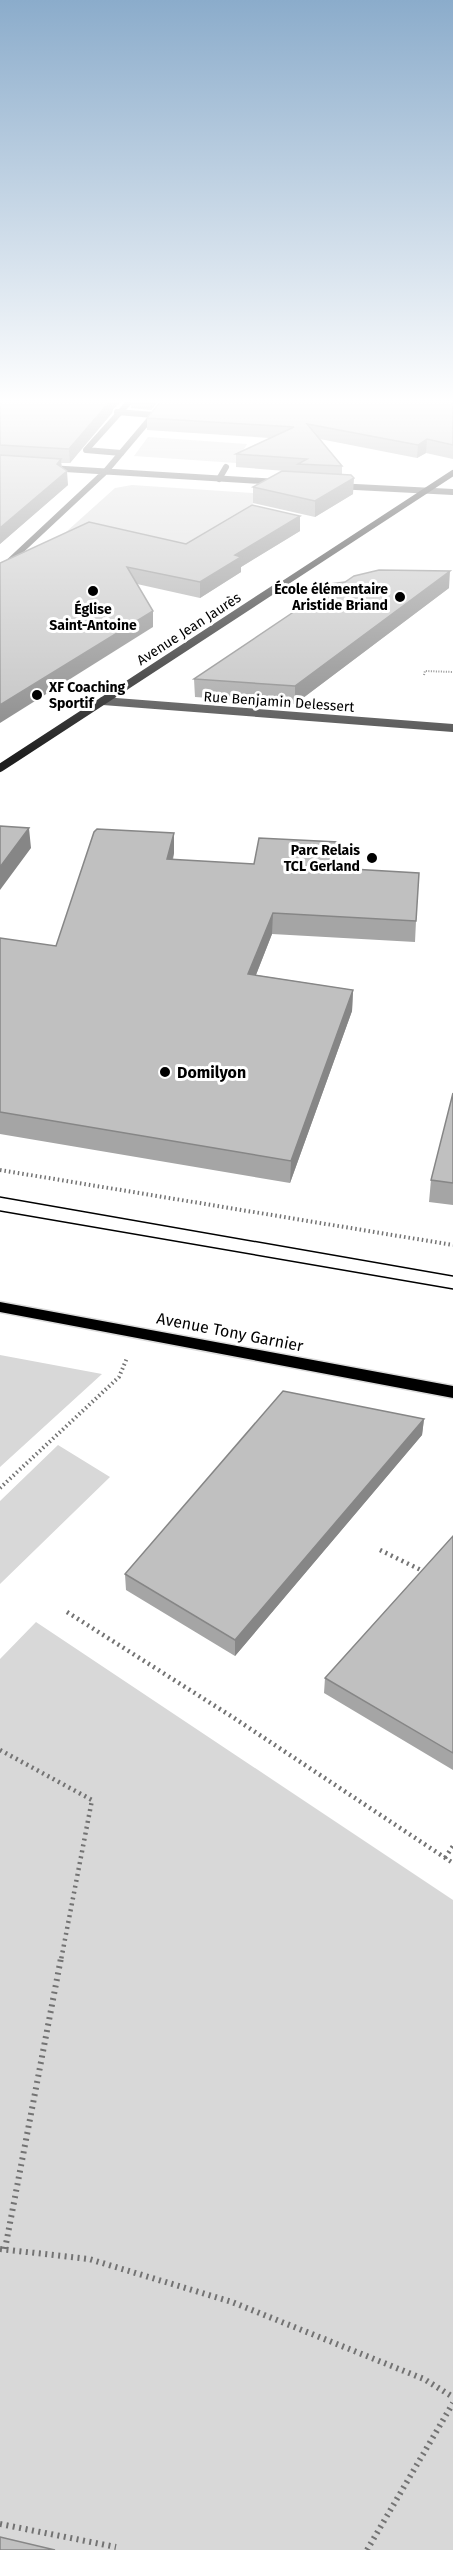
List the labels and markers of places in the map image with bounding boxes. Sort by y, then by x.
place label: École élémentaire Aristide Briand [274,580,388,614]
marker: Église Saint-Antoine [86,584,100,598]
marker: École élémentaire Aristide Briand [393,590,407,604]
place label: Église Saint-Antoine [49,600,137,634]
place label: XF Coaching Sportif [48,679,126,712]
marker: XF Coaching Sportif [30,688,44,702]
place label: Parc Relais TCL Gerland [284,842,360,875]
marker: Parc Relais TCL Gerland [365,851,379,865]
place label: Domilyon [177,1063,246,1082]
marker: Domilyon [158,1065,172,1079]

